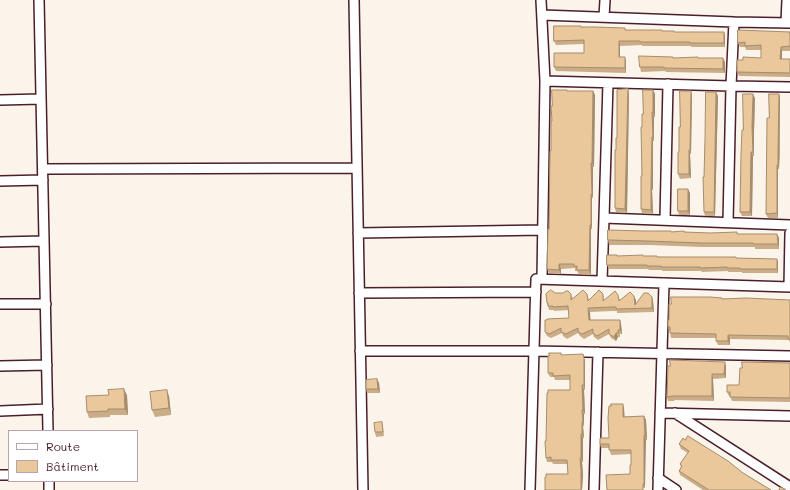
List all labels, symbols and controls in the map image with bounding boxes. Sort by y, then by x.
legend [8,430,138,482]
text: Route [46,438,80,454]
text: Bâtiment [46,458,99,474]

